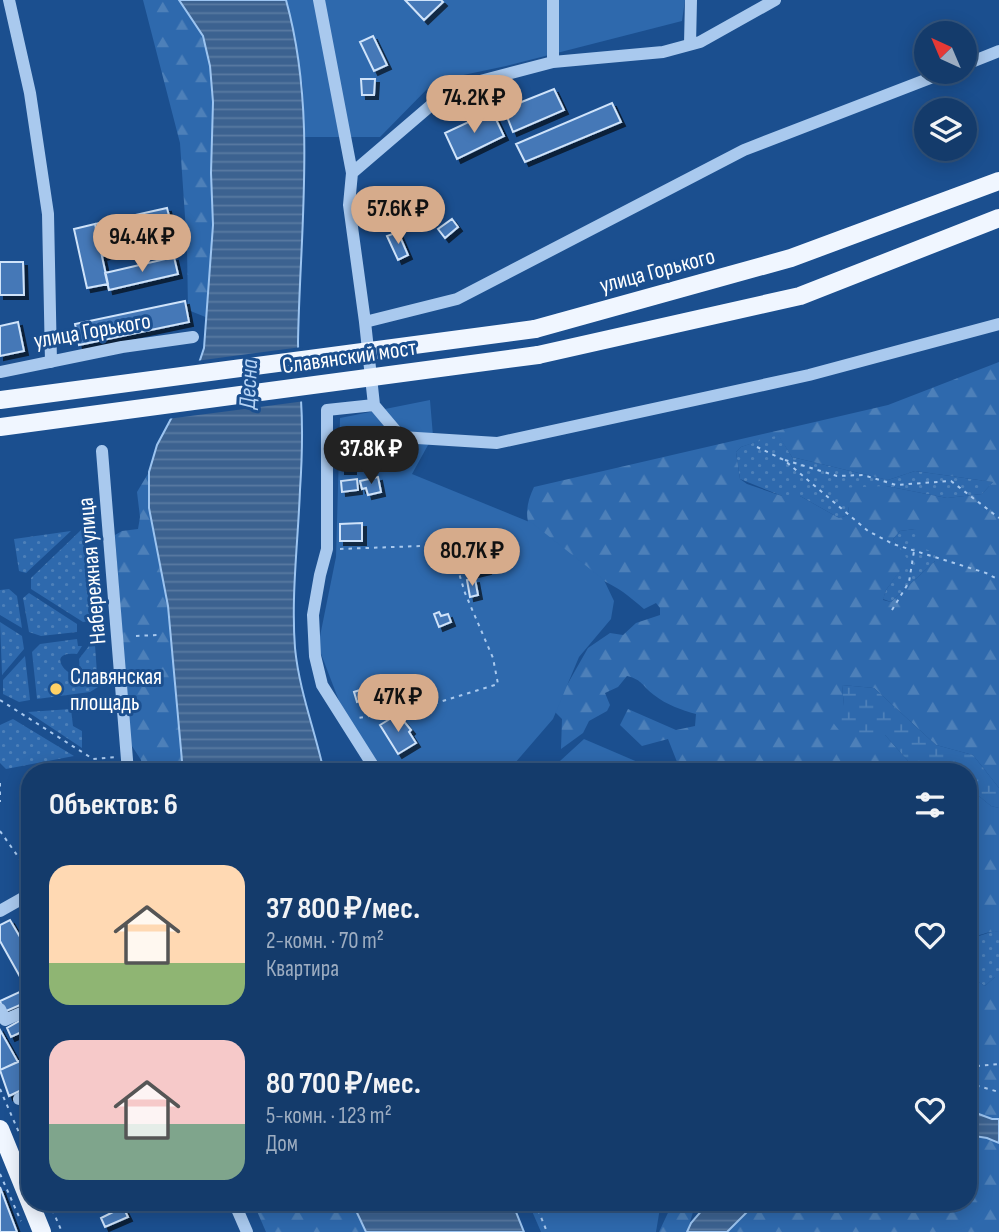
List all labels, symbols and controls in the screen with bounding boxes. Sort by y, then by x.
north arrow [914,21,976,84]
map controls [914,21,977,161]
pin: 74.2K ₽ [409,76,539,135]
text: 74.2K ₽ [442,84,506,112]
button: layers [914,98,977,161]
pin: 57.6K ₽ [333,187,463,246]
text: 57.6K ₽ [367,195,429,223]
pin: 94.4K ₽ [77,215,207,274]
text: 94.4K ₽ [109,223,175,251]
street label: улица Горького [597,242,718,300]
street label: улица Горького [32,307,153,355]
street label: Славянский мост [280,334,418,380]
water label: Десна [233,358,264,411]
pin: 37.8K ₽ [306,426,436,486]
text: 37.8K ₽ [340,435,402,463]
street label: Набережная улица [72,496,112,646]
pin: 80.7K ₽ [407,528,537,588]
text: 80.7K ₽ [440,537,504,565]
place label: Славянская площадь [70,663,162,717]
pin: 47K ₽ [349,674,447,734]
marker: Славянская площадь [48,681,64,697]
text: 47K ₽ [374,683,422,711]
icon: filters [911,786,949,824]
text: Объектов: 6 [49,787,178,823]
text: 37 800 ₽/мес. [266,891,420,927]
icon: home [105,893,189,977]
icon: heart [911,916,949,954]
text: 2-комн. · 70 m² [266,927,384,955]
text: Квартира [266,955,339,983]
text: 80 700 ₽/мес. [266,1066,421,1102]
icon: home [105,1068,189,1152]
icon: heart [911,1091,949,1129]
text: 5-комн. · 123 m² [266,1102,392,1130]
text: Дом [266,1130,298,1158]

